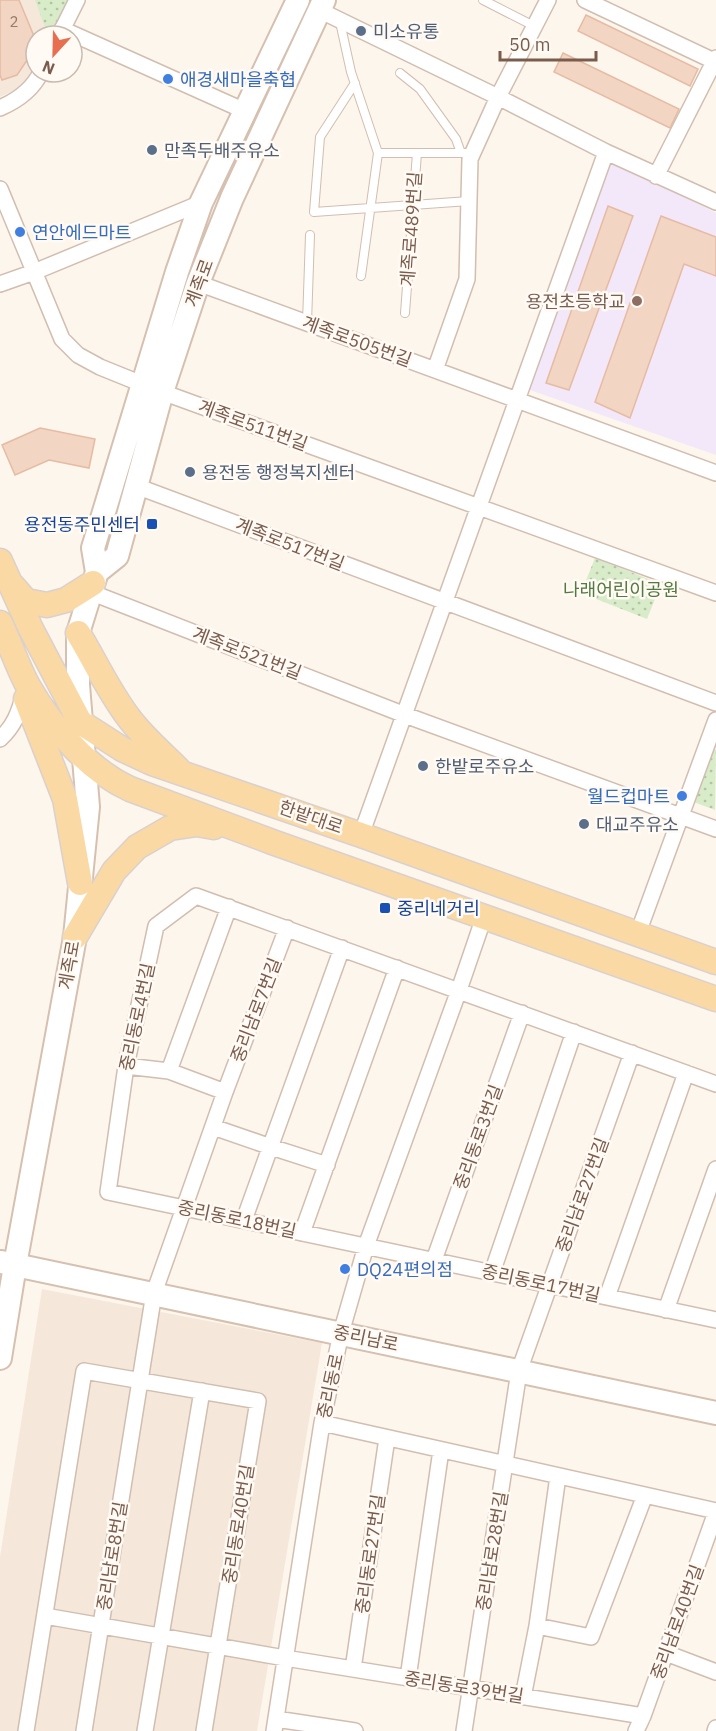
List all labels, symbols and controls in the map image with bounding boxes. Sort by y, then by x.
house number: 2 [9,12,19,31]
place label: 미소유통 [373,20,439,43]
north arrow [24,24,84,84]
marker: 미소유통 [354,24,368,38]
scale bar [500,24,596,62]
text: 50 m [509,33,551,56]
text: N [39,56,58,79]
place label: 애경새마을축협 [180,68,296,91]
marker: 애경새마을축협 [161,72,175,86]
place label: 만족두배주유소 [164,139,280,162]
marker: 만족두배주유소 [145,143,159,157]
street label: 계족로489번길 [396,171,426,287]
place label: 연안에드마트 [32,221,131,244]
marker: 연안에드마트 [13,225,27,239]
street label: 계족로 [180,256,218,310]
place label: 용전초등학교 [526,290,625,313]
marker: 용전초등학교 [630,294,644,308]
street label: 계족로505번길 [299,310,415,372]
street label: 계족로511번길 [195,394,311,456]
place label: 용전동 행정복지센터 [202,461,355,484]
marker: 용전동 행정복지센터 [183,465,197,479]
place label: 용전동주민센터 [24,513,140,536]
street label: 계족로517번길 [232,513,348,575]
marker: 용전동주민센터 [145,517,159,531]
park label: 나래어린이공원 [563,578,679,601]
street label: 계족로521번길 [189,622,305,684]
place label: 한밭로주유소 [435,755,534,778]
marker: 한밭로주유소 [416,759,430,773]
place label: 월드컵마트 [587,785,670,808]
marker: 월드컵마트 [675,789,689,803]
street label: 한밭대로 [276,795,346,839]
place label: 대교주유소 [596,813,679,836]
marker: 대교주유소 [577,817,591,831]
place label: 중리네거리 [397,897,480,920]
marker: 중리네거리 [378,901,392,915]
street label: 계족로 [53,939,85,991]
street label: 중리남로7번길 [226,954,286,1066]
street label: 중리동로4번길 [114,961,160,1073]
street label: 중리동로3번길 [448,1081,508,1193]
street label: 중리남로27번길 [551,1134,613,1256]
street label: 중리동로18번길 [175,1195,299,1243]
place label: DQ24편의점 [357,1258,453,1281]
street label: 중리동로17번길 [479,1259,603,1307]
marker: DQ24편의점 [338,1262,352,1276]
street label: 중리남로 [331,1320,401,1356]
street label: 중리동로 [312,1351,348,1421]
street label: 중리동로40번길 [217,1462,259,1586]
street label: 중리남로28번길 [471,1489,513,1613]
street label: 중리동로27번길 [350,1493,390,1615]
street label: 중리남로8번길 [92,1500,132,1612]
street label: 중리남로40번길 [646,1561,708,1683]
street label: 중리동로39번길 [402,1666,526,1708]

